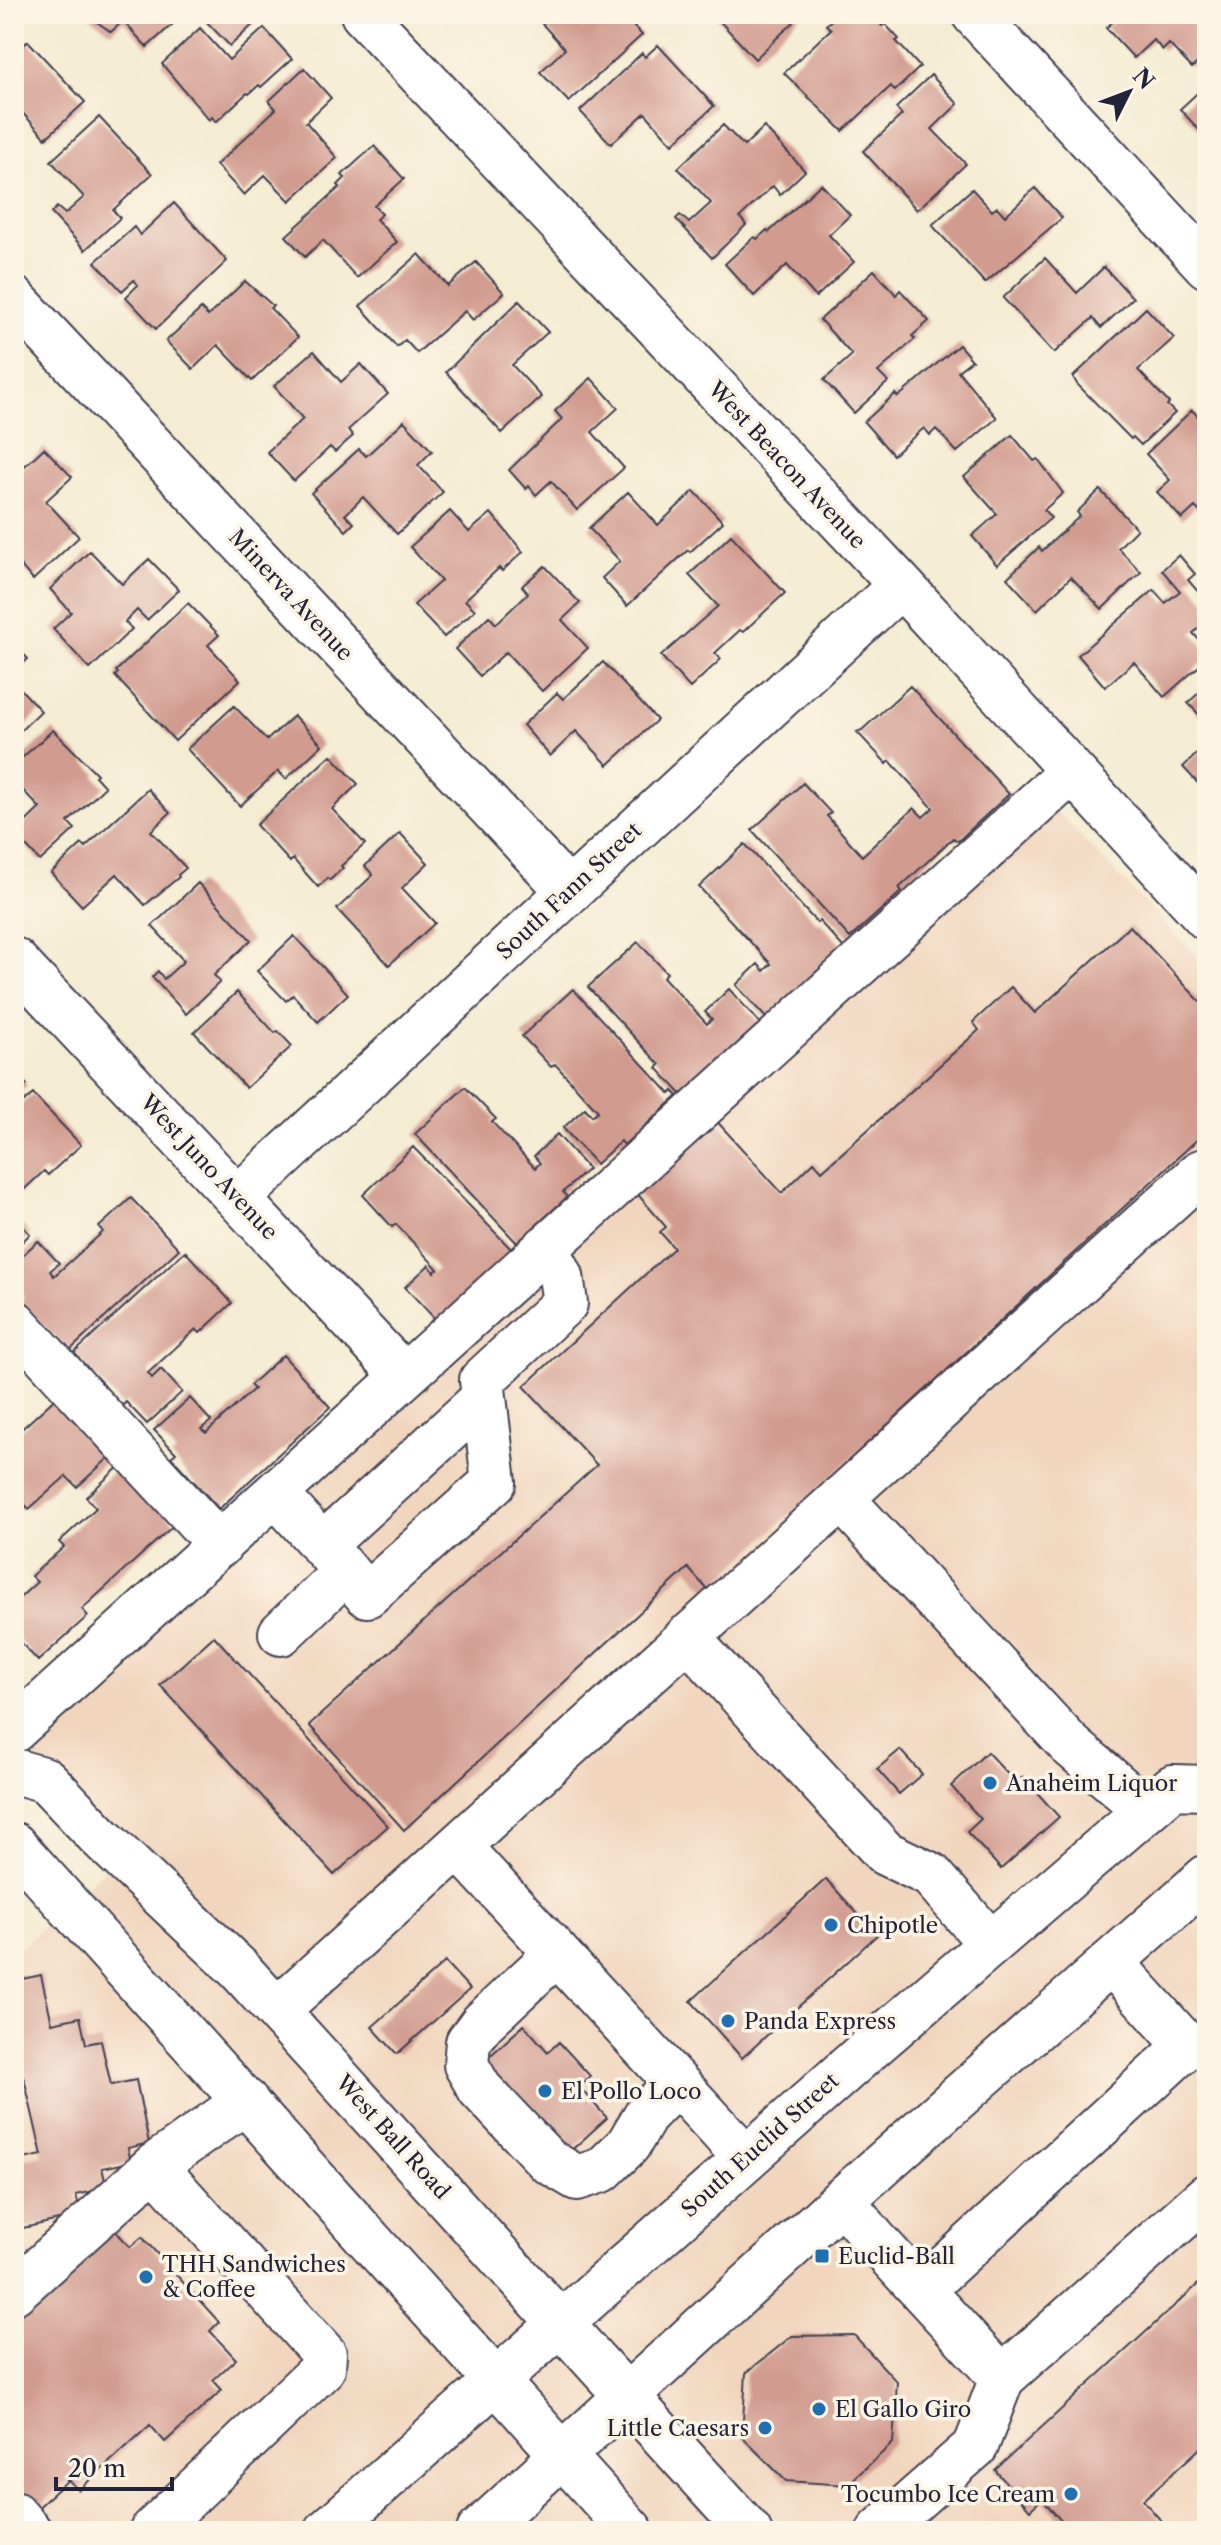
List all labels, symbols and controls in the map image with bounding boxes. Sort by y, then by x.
north arrow [1089,52,1169,132]
text: N [1127,63,1160,95]
street label: West Beacon Avenue [702,375,872,554]
street label: Minerva Avenue [223,524,359,666]
street label: South Fann Street [491,817,647,965]
street label: West Juno Avenue [134,1088,283,1245]
place label: Anaheim Liquor [1005,1770,1178,1797]
marker: Anaheim Liquor [981,1774,999,1792]
place label: Chipotle [847,1912,938,1939]
marker: Chipotle [822,1916,840,1934]
place label: Panda Express [744,2008,896,2035]
marker: Panda Express [719,2012,737,2030]
street label: South Euclid Street [676,2067,845,2223]
street label: West Ball Road [329,2069,456,2205]
place label: El Pollo Loco [561,2078,701,2105]
marker: El Pollo Loco [536,2082,554,2100]
place label: Euclid-Ball [838,2243,955,2270]
marker: Euclid-Ball [813,2247,831,2265]
place label: THH Sandwiches & Coffee [162,2251,346,2303]
marker: THH Sandwiches & Coffee [137,2268,155,2286]
place label: El Gallo Giro [835,2396,971,2423]
marker: El Gallo Giro [810,2400,828,2418]
place label: Little Caesars [607,2415,749,2442]
marker: Little Caesars [756,2419,774,2437]
scale bar [56,2441,172,2491]
text: 20 m [68,2454,126,2483]
place label: Tocumbo Ice Cream [841,2481,1056,2508]
marker: Tocumbo Ice Cream [1062,2485,1080,2503]

